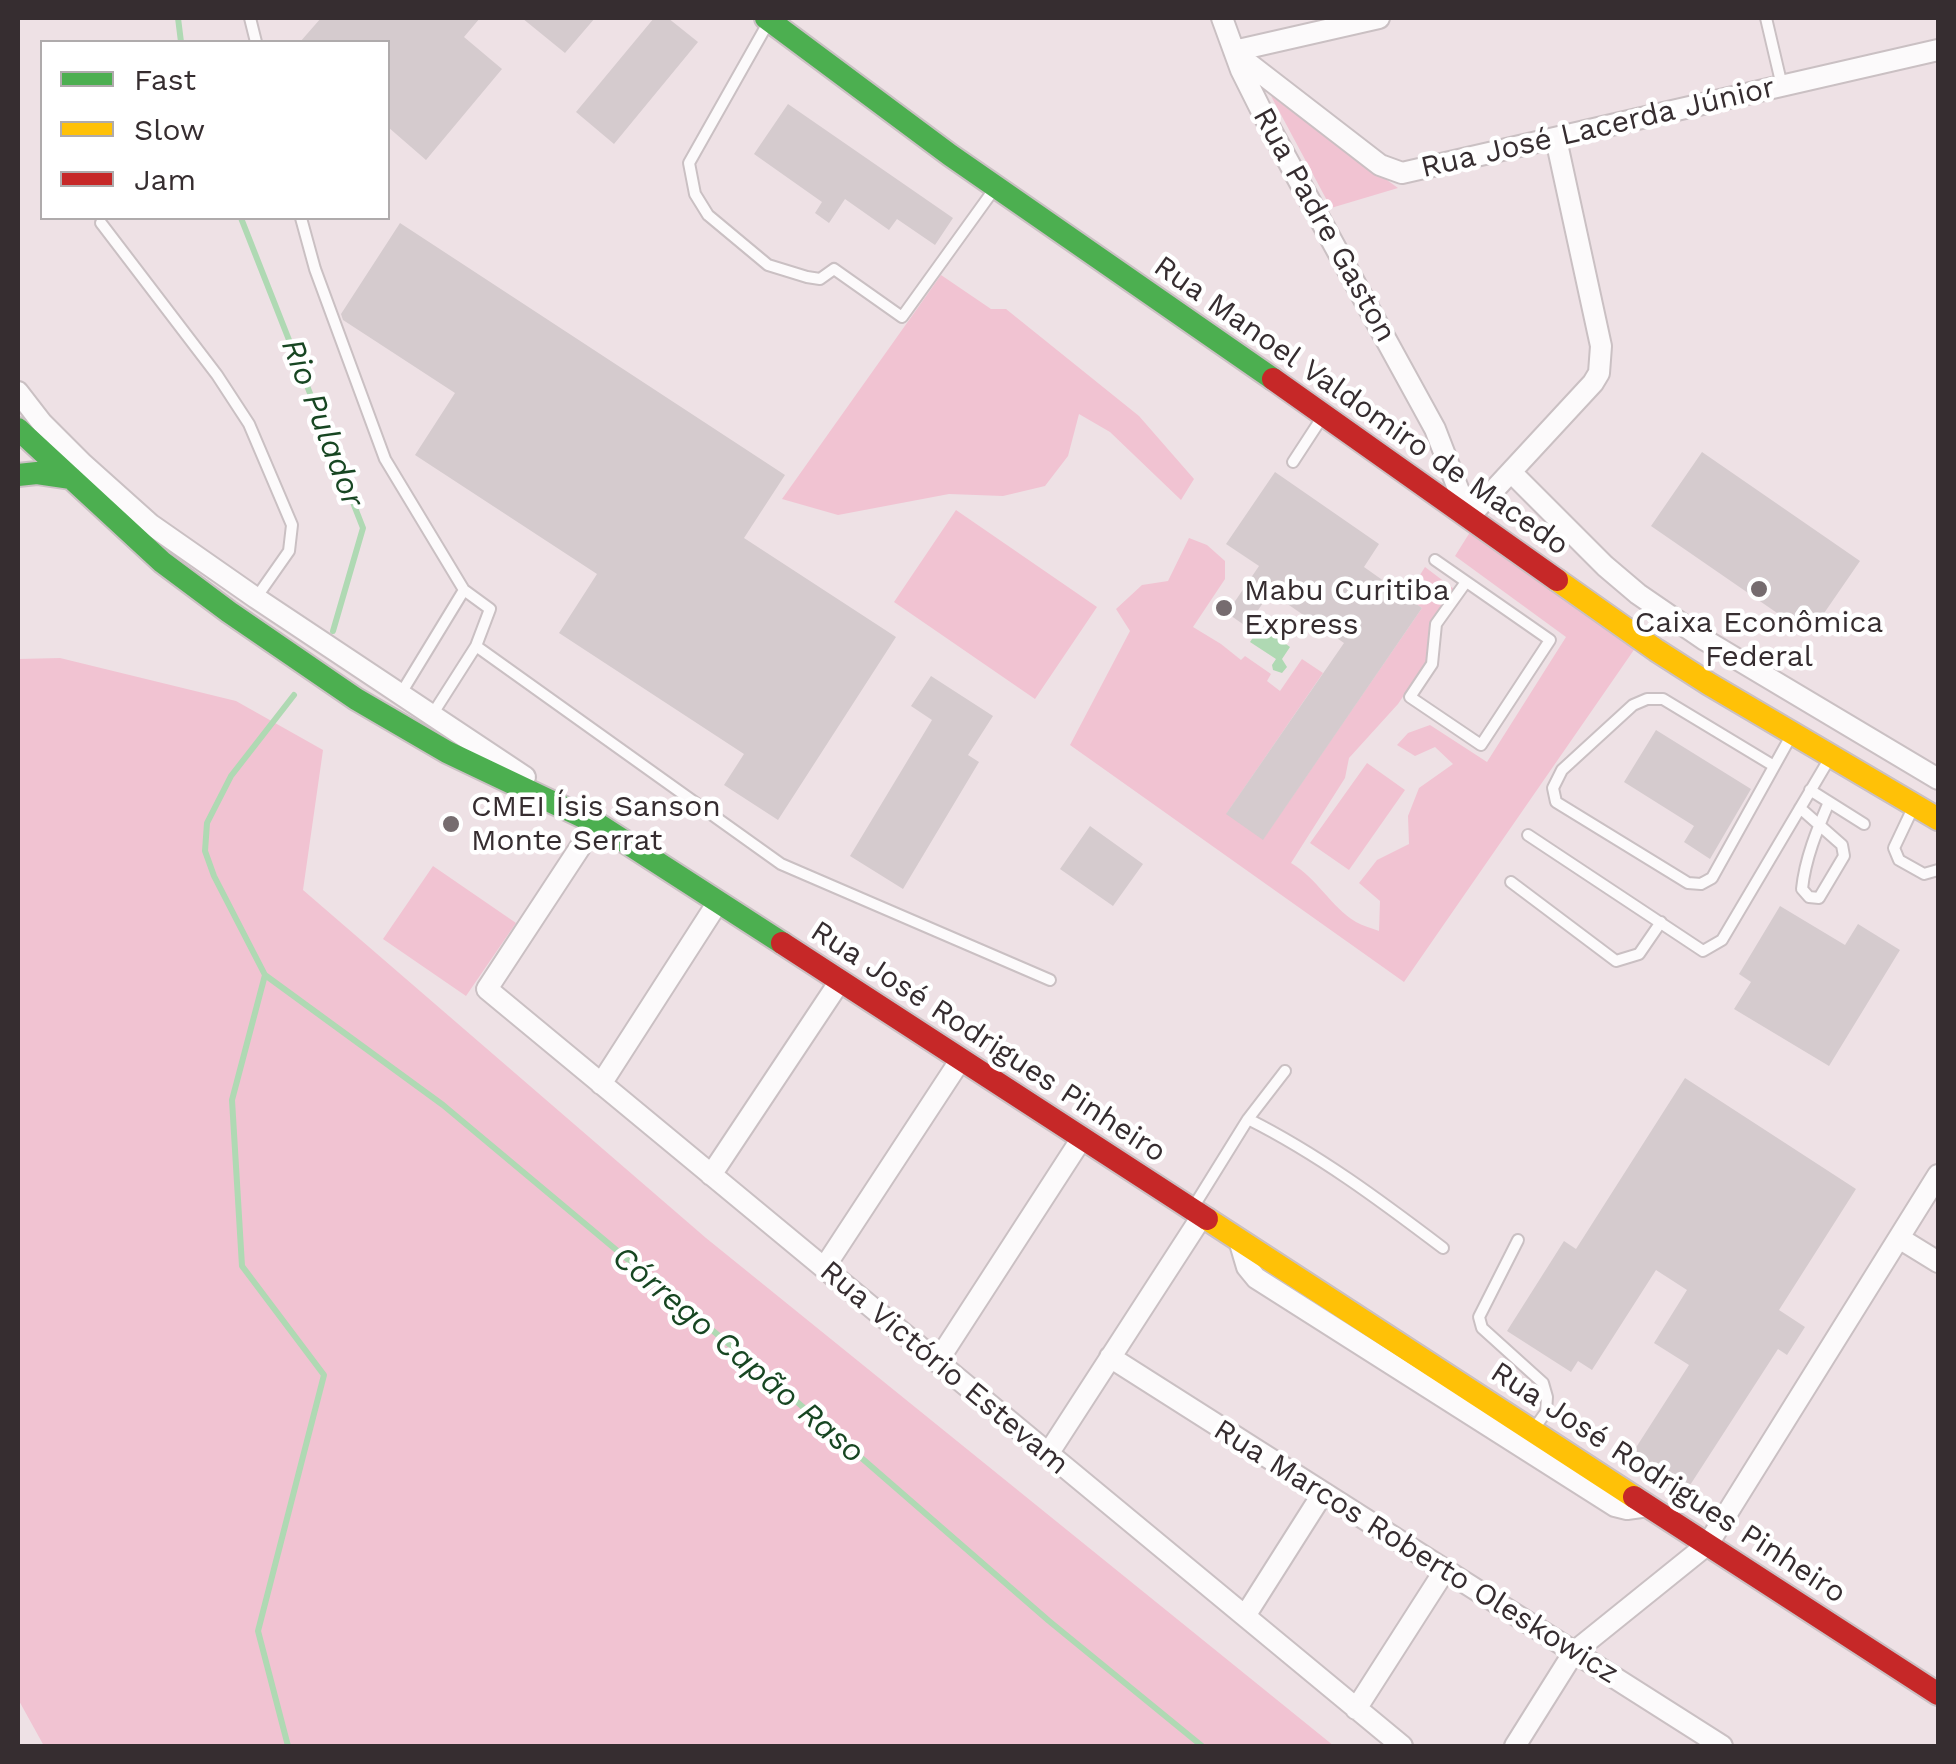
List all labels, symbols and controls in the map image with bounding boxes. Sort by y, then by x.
legend [40,40,390,220]
text: Fast [134,62,196,97]
street label: Rua José Lacerda Júnior [1417,70,1779,186]
street label: Rua Padre Gaston [1245,102,1403,348]
text: Slow [134,112,205,147]
text: Jam [134,162,196,197]
street label: Rua Manoel Valdomiro de Macedo [1147,248,1575,564]
water label: Rio Pulador [272,333,372,513]
place label: Mabu Curitiba Express [1244,573,1450,644]
marker: Caixa Econômica Federal [1748,578,1770,600]
marker: Mabu Curitiba Express [1213,597,1235,619]
place label: Caixa Econômica Federal [1635,605,1883,676]
place label: CMEI Ísis Sanson Monte Serrat [471,789,721,860]
marker: CMEI Ísis Sanson Monte Serrat [440,813,462,835]
street label: Rua José Rodrigues Pinheiro [804,914,1172,1170]
water label: Córrego Capão Raso [604,1238,872,1472]
street label: Rua Victório Estevam [812,1253,1076,1483]
street label: Rua José Rodrigues Pinheiro [1484,1355,1852,1611]
street label: Rua Marcos Roberto Oleskowicz [1207,1412,1625,1692]

